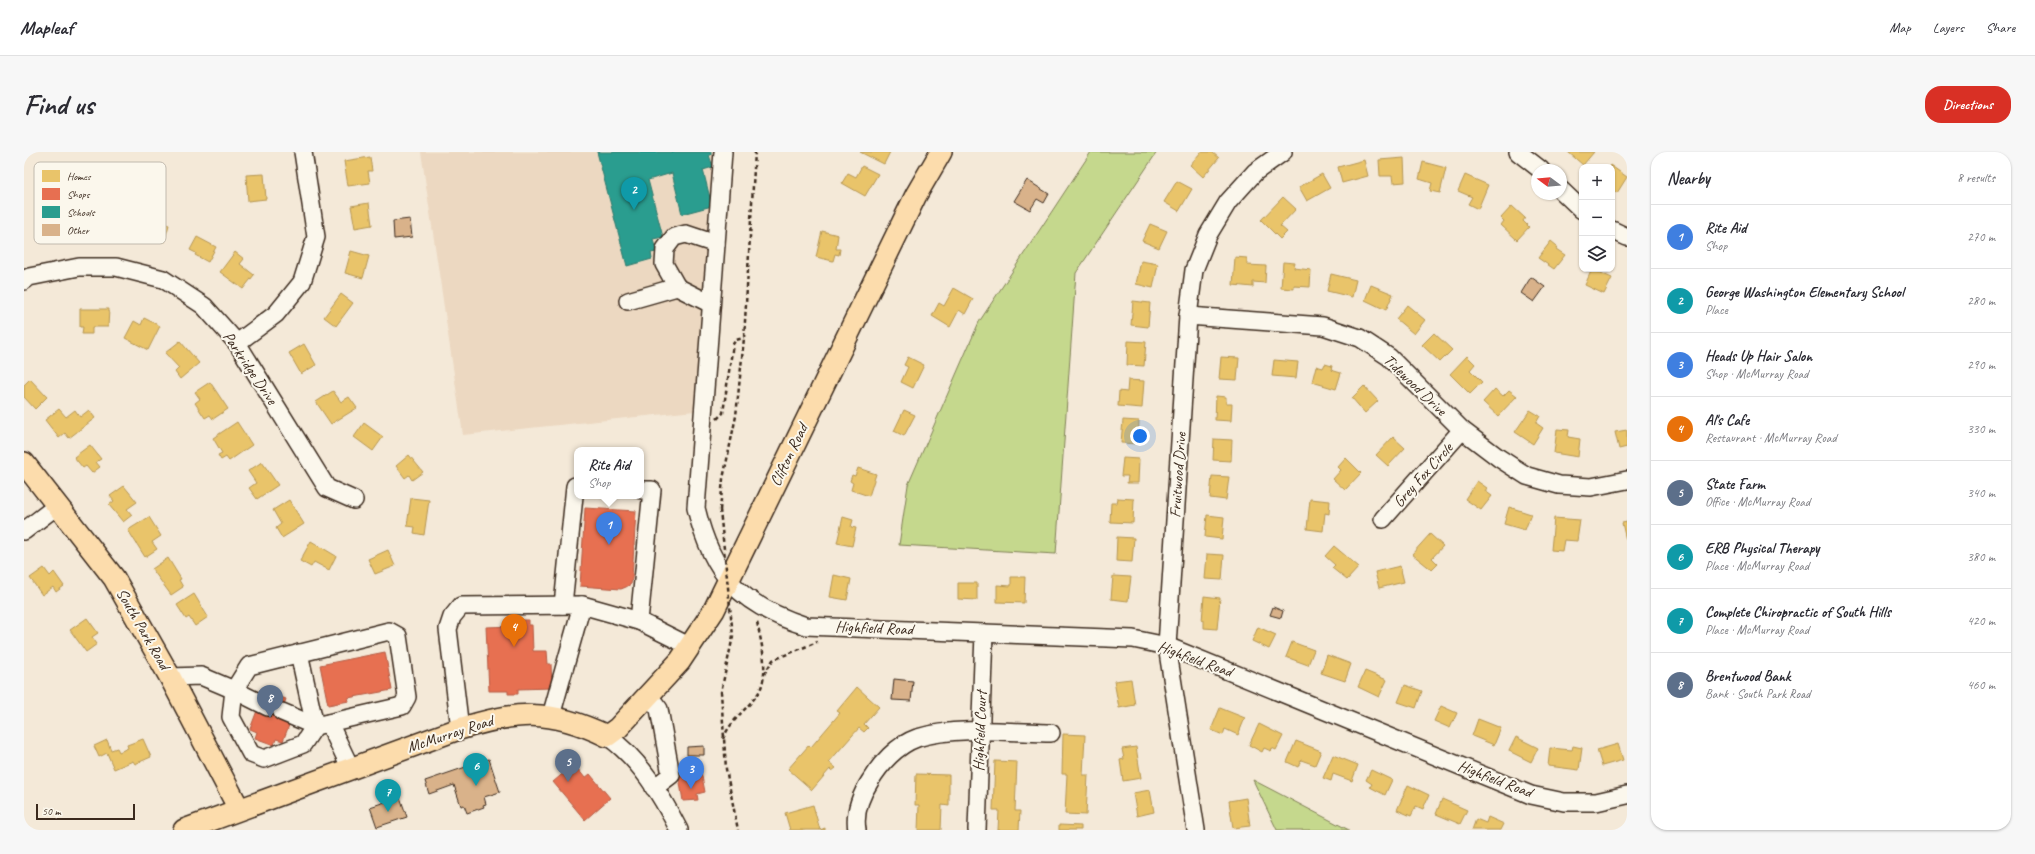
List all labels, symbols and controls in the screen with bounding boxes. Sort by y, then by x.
text: Mapleaf [20,16,73,40]
text: Map [1889,19,1911,36]
text: Layers [1933,19,1964,36]
text: Share [1986,19,2015,36]
button: Directions [1925,86,2011,123]
text: Find us [24,87,94,122]
legend [34,162,166,244]
north arrow [1531,164,1567,200]
map controls [1579,164,1615,272]
button: + [1579,164,1615,200]
text: Nearby [1667,168,1710,189]
text: Homes [67,169,92,183]
text: 8 results [1957,170,1995,186]
pin: 2 [621,177,647,210]
text: Shops [67,187,91,201]
button: − [1579,200,1615,236]
text: Schools [67,205,96,219]
text: Rite Aid [1705,219,1746,238]
text: Other [67,223,90,237]
text: 1 [1677,229,1683,245]
text: 270 m [1967,229,1995,245]
button: layers [1579,236,1615,272]
text: Shop [1705,238,1727,254]
text: George Washington Elementary School [1705,283,1904,302]
text: 2 [1677,293,1683,309]
text: 280 m [1967,293,1995,309]
text: Place [1705,302,1728,318]
street label: Parkridge Drive [218,328,283,410]
text: Heads Up Hair Salon [1705,347,1812,366]
street label: Tidewood Drive [1379,350,1452,421]
text: 3 [1677,357,1683,373]
text: 290 m [1967,357,1995,373]
text: Shop · McMurray Road [1705,366,1808,382]
text: Al's Cafe [1705,411,1749,430]
street label: Clifton Road [765,418,814,489]
text: 4 [1677,421,1683,437]
text: 330 m [1967,421,1995,437]
your location [1130,426,1150,446]
street label: Fruitwood Drive [1165,430,1191,518]
text: Restaurant · McMurray Road [1705,430,1837,446]
street label: Grey Fox Circle [1389,437,1458,511]
popup [574,447,644,499]
text: Rite Aid [588,456,630,475]
text: Shop [588,475,610,491]
text: State Farm [1705,475,1765,494]
text: 5 [1677,485,1683,501]
text: 340 m [1967,485,1995,501]
text: Office · McMurray Road [1705,494,1810,510]
pin: 1 [596,512,622,545]
text: ERB Physical Therapy [1705,539,1819,558]
text: 6 [1677,549,1683,565]
text: 380 m [1967,549,1995,565]
text: Place · McMurray Road [1705,558,1809,574]
street label: South Park Road [112,585,176,676]
text: Complete Chiropractic of South Hills [1705,603,1891,622]
text: 7 [1677,613,1683,629]
text: 420 m [1967,613,1995,629]
pin: 4 [501,614,527,647]
street label: Highfield Road [835,617,916,639]
text: Place · McMurray Road [1705,622,1809,638]
street label: Highfield Road [1155,636,1238,683]
text: Brentwood Bank [1705,667,1790,686]
text: 8 [1677,677,1683,693]
text: 460 m [1967,677,1995,693]
pin: 8 [257,685,283,718]
text: Bank · South Park Road [1705,686,1810,702]
street label: Highfield Court [969,688,991,772]
street label: McMurray Road [404,710,498,757]
pin: 5 [555,749,581,782]
pin: 6 [463,753,489,786]
pin: 3 [678,756,704,789]
street label: Highfield Road [1455,756,1537,803]
pin: 7 [375,779,401,812]
scale bar [36,802,135,821]
text: 50 m [42,804,61,818]

